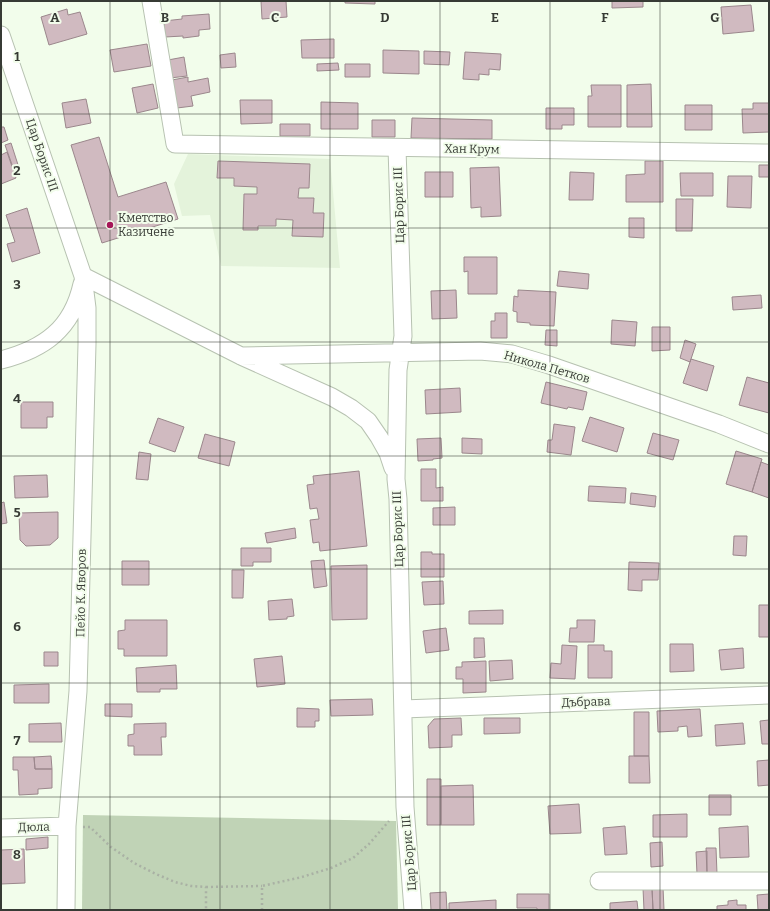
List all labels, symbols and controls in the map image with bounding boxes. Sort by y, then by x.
text: A [50,10,60,25]
text: B [161,10,169,25]
text: C [271,10,279,25]
text: D [380,10,390,25]
text: E [491,10,499,25]
text: F [601,10,609,25]
text: G [710,10,720,25]
text: 1 [14,49,20,64]
street label: Цар Борис III [23,117,61,193]
street label: Хан Крум [444,142,500,156]
text: 2 [13,163,21,178]
street label: Цар Борис III [391,167,407,243]
place label: Кметство Казичене [118,211,174,239]
marker: Кметство Казичене [105,220,115,230]
text: 3 [13,277,21,292]
street label: Никола Петков [502,348,592,386]
text: 4 [13,391,21,406]
street label: Цар Борис III [390,491,406,567]
text: 5 [13,505,21,520]
street label: Пейо К. Яворов [73,548,89,637]
text: 6 [13,619,21,634]
street label: Дъбрава [561,694,611,710]
text: 7 [14,733,21,748]
street label: Цар Борис III [399,814,419,892]
street label: Дюла [18,820,50,834]
text: 8 [13,847,21,862]

